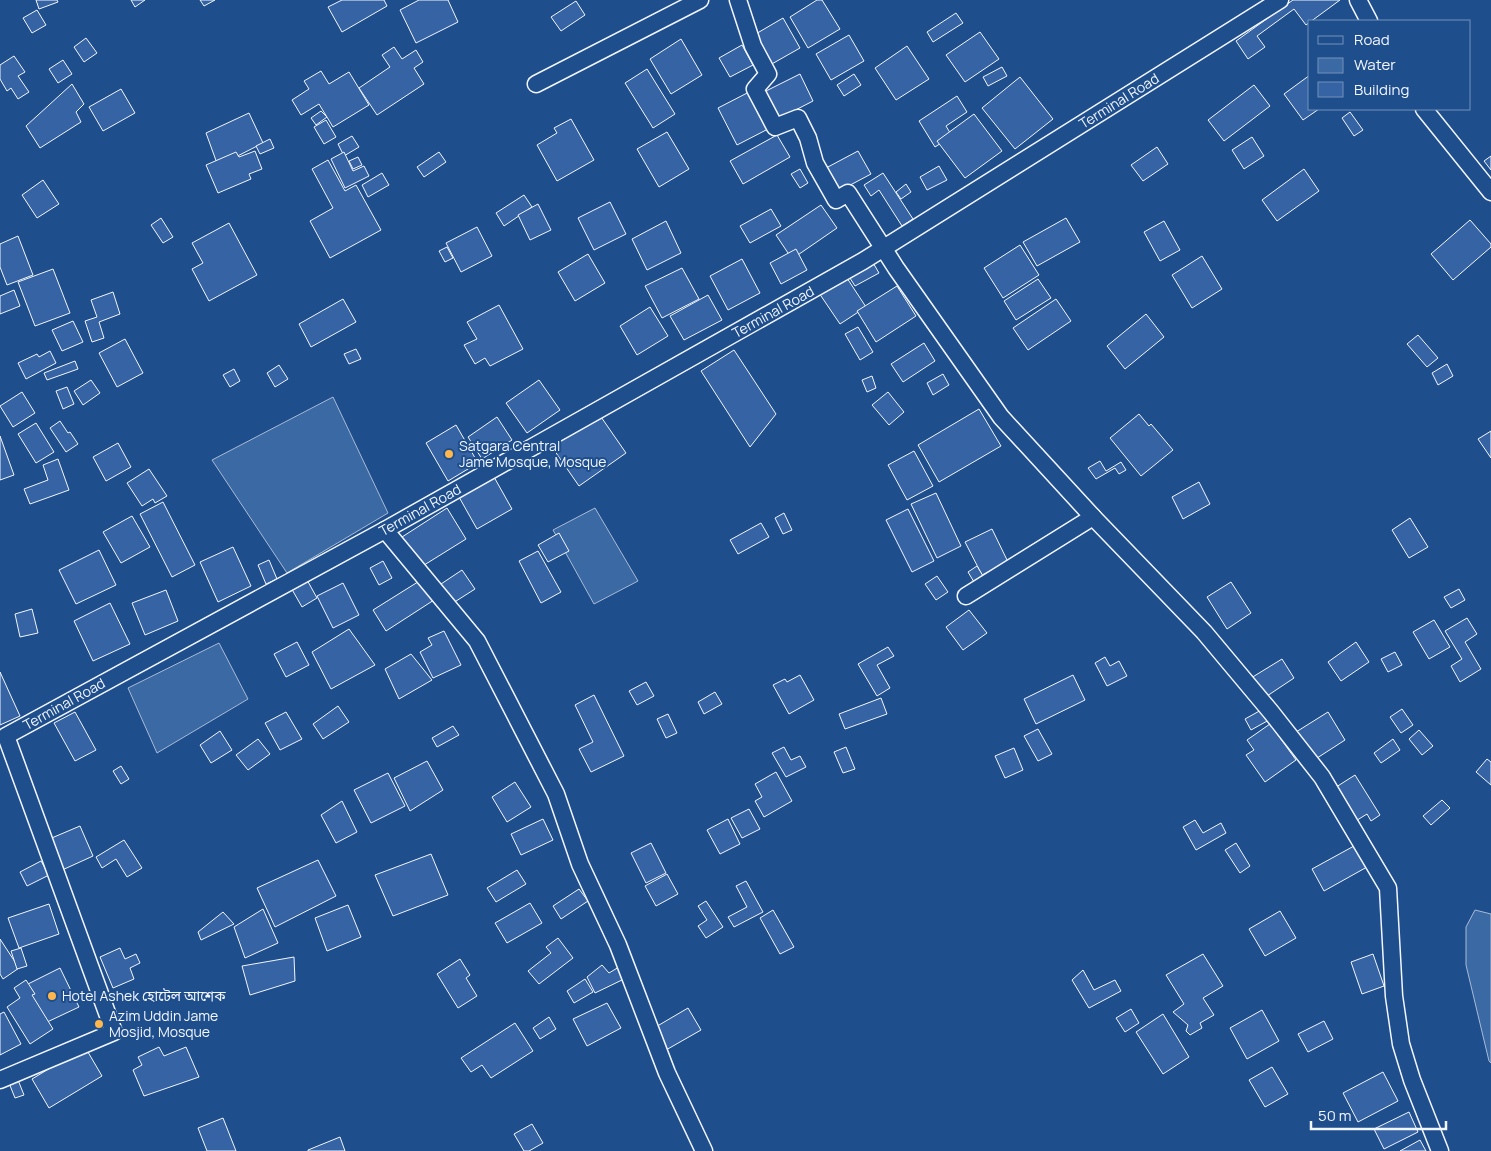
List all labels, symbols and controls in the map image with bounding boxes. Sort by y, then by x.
legend [1308,20,1471,110]
text: Road [1354,29,1390,50]
text: Water [1354,54,1396,75]
street label: Terminal Road [1075,68,1162,133]
text: Building [1354,79,1409,100]
street label: Terminal Road [728,281,817,342]
place label: Satgara Central Jame Mosque, Mosque [459,436,607,471]
marker: Satgara Central Jame Mosque, Mosque [443,448,455,460]
street label: Terminal Road [375,479,464,540]
street label: Terminal Road [19,673,108,734]
place label: Hotel Ashek হোটেল আশেক [62,986,226,1005]
marker: Hotel Ashek হোটেল আশেক [46,990,58,1002]
place label: Azim Uddin Jame Mosjid, Mosque [109,1006,218,1041]
marker: Azim Uddin Jame Mosjid, Mosque [93,1018,105,1030]
scale bar [1311,1098,1446,1130]
text: 50 m [1318,1105,1352,1126]

